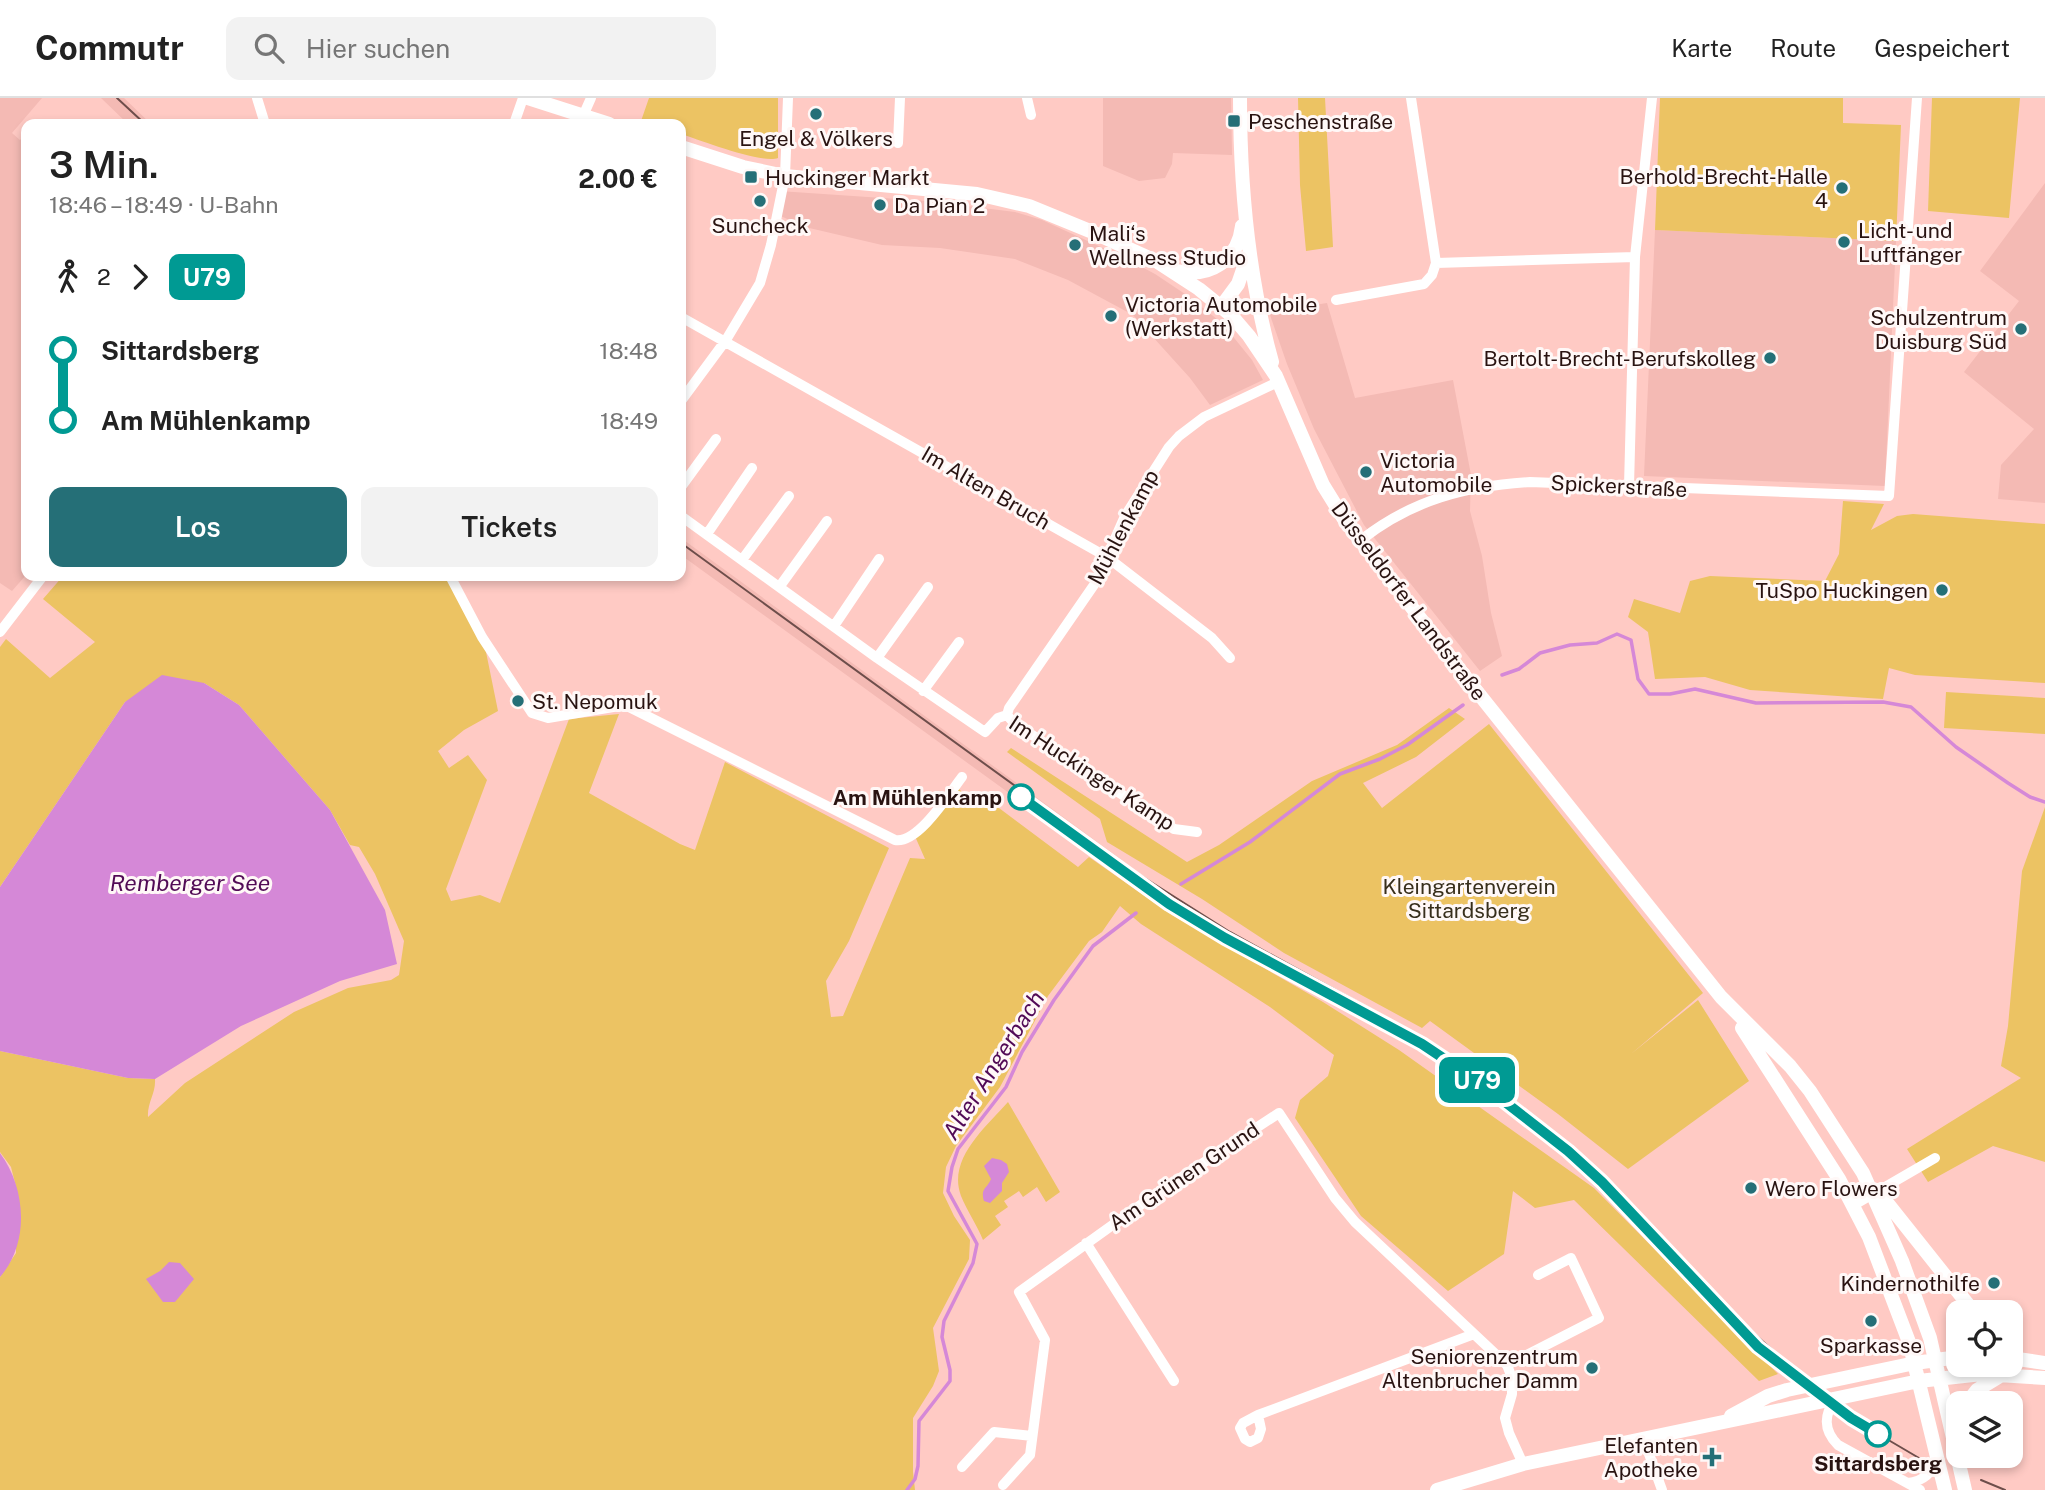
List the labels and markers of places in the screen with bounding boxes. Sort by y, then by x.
marker: Engel & Völkers [808,106,824,122]
place label: Peschenstraße [1248,109,1393,134]
marker: Peschenstraße [1226,113,1242,129]
place label: Engel & Völkers [739,126,893,151]
place label: Berhold-Brecht-Halle 4 [1620,164,1828,213]
place label: Huckinger Markt [765,165,930,190]
marker: Huckinger Markt [743,169,759,185]
marker: Berhold-Brecht-Halle 4 [1834,180,1850,196]
marker: Suncheck [752,193,768,209]
place label: Da Pian 2 [894,193,985,218]
marker: Da Pian 2 [872,197,888,213]
place label: Suncheck [712,213,809,238]
place label: Licht- und Luftfänger [1858,218,1962,267]
place label: Mali‘s Wellness Studio [1089,221,1246,270]
marker: Licht- und Luftfänger [1836,234,1852,250]
marker: Mali‘s Wellness Studio [1067,237,1083,253]
place label: Victoria Automobile (Werkstatt) [1125,292,1317,341]
place label: Schulzentrum Duisburg Süd [1870,305,2007,354]
marker: Victoria Automobile (Werkstatt) [1103,308,1119,324]
marker: Schulzentrum Duisburg Süd [2013,321,2029,337]
place label: Bertolt-Brecht-Berufskolleg [1483,346,1756,371]
marker: Bertolt-Brecht-Berufskolleg [1762,350,1778,366]
place label: Victoria Automobile [1380,448,1492,497]
marker: Victoria Automobile [1358,464,1374,480]
place label: TuSpo Huckingen [1756,578,1928,603]
marker: TuSpo Huckingen [1934,582,1950,598]
place label: St. Nepomuk [532,689,658,714]
marker: St. Nepomuk [510,693,526,709]
marker: Am Mühlenkamp [1008,784,1034,810]
place label: Am Mühlenkamp [833,785,1002,810]
place label: Wero Flowers [1765,1176,1898,1201]
marker: Wero Flowers [1743,1180,1759,1196]
place label: Kindernothilfe [1841,1271,1980,1296]
marker: Kindernothilfe [1986,1275,2002,1291]
marker: Sparkasse [1863,1313,1879,1329]
place label: Sparkasse [1820,1333,1922,1358]
place label: Seniorenzentrum Altenbrucher Damm [1382,1344,1578,1393]
marker: Seniorenzentrum Altenbrucher Damm [1584,1360,1600,1376]
marker: Sittardsberg [1865,1421,1891,1447]
place label: Elefanten Apotheke [1604,1433,1698,1482]
marker: Elefanten Apotheke [1704,1449,1720,1465]
place label: Sittardsberg [1814,1451,1942,1476]

